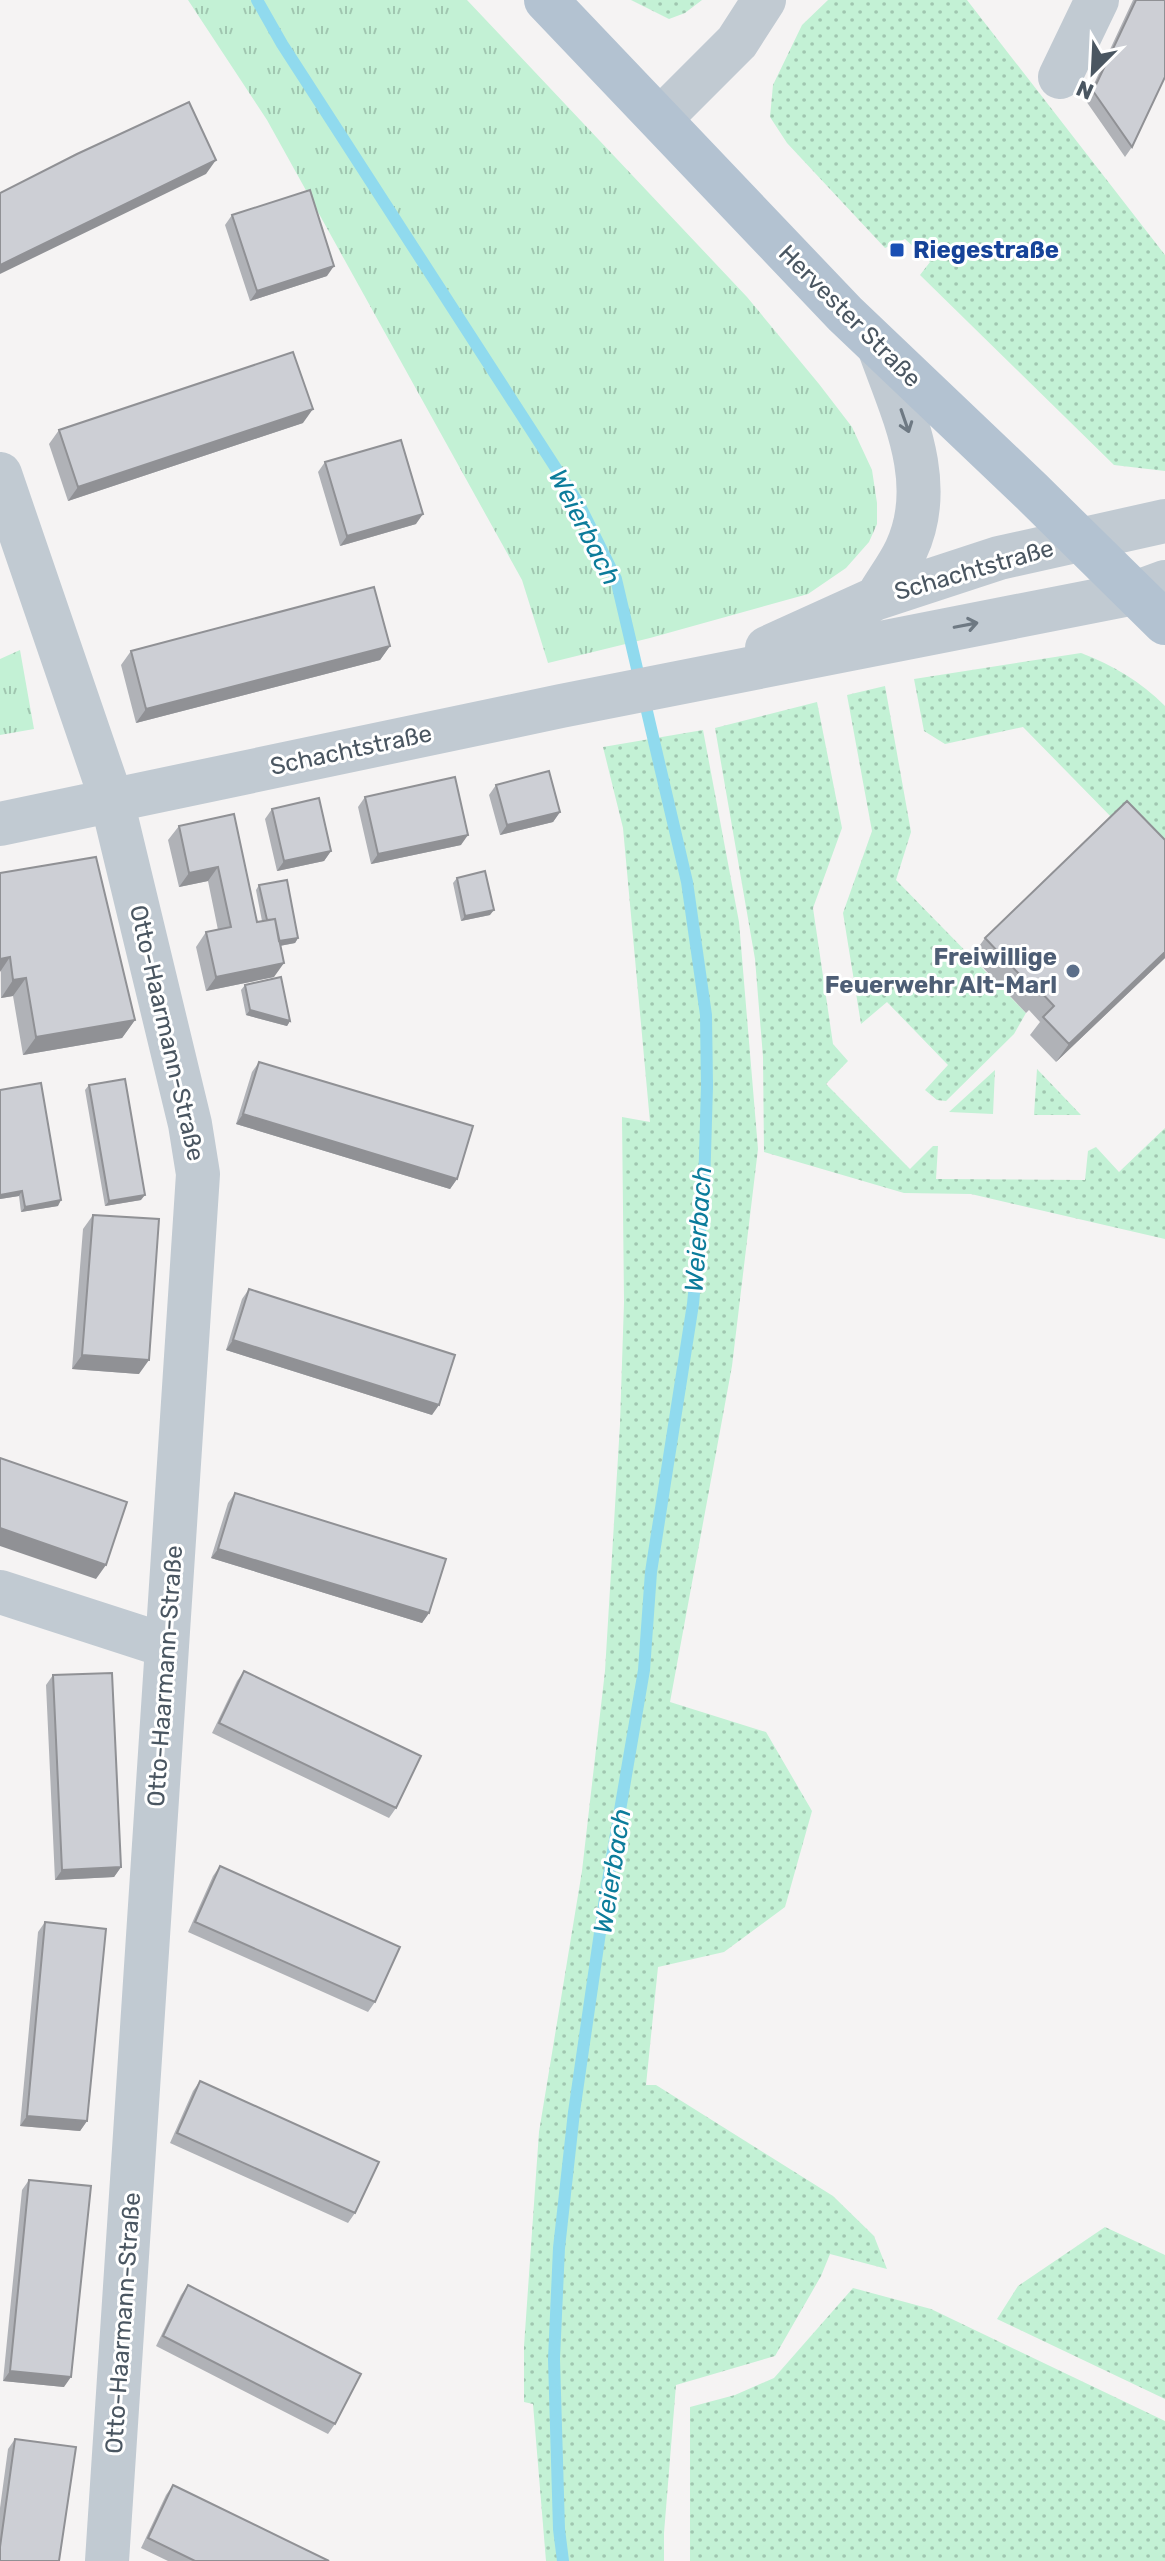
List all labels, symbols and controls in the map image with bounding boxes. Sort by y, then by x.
north arrow [1053,32,1133,112]
text: N [1072,74,1098,105]
place label: Riegestraße [913,236,1059,264]
street label: Hervester Straße [773,239,927,393]
marker: Riegestraße [888,241,906,259]
one-way arrow [899,408,914,433]
water label: Weierbach [542,464,627,591]
street label: Schachtstraße [891,534,1057,606]
one-way arrow [952,617,978,632]
street label: Schachtstraße [268,719,434,781]
street label: Otto-Haarmann-Straße [124,902,210,1164]
place label: Freiwillige Feuerwehr Alt-Marl [825,943,1057,999]
marker: Freiwillige Feuerwehr Alt-Marl [1064,962,1082,980]
water label: Weierbach [679,1165,718,1293]
street label: Otto-Haarmann-Straße [142,1544,188,1808]
water label: Weierbach [587,1806,638,1936]
street label: Otto-Haarmann-Straße [100,2191,146,2455]

